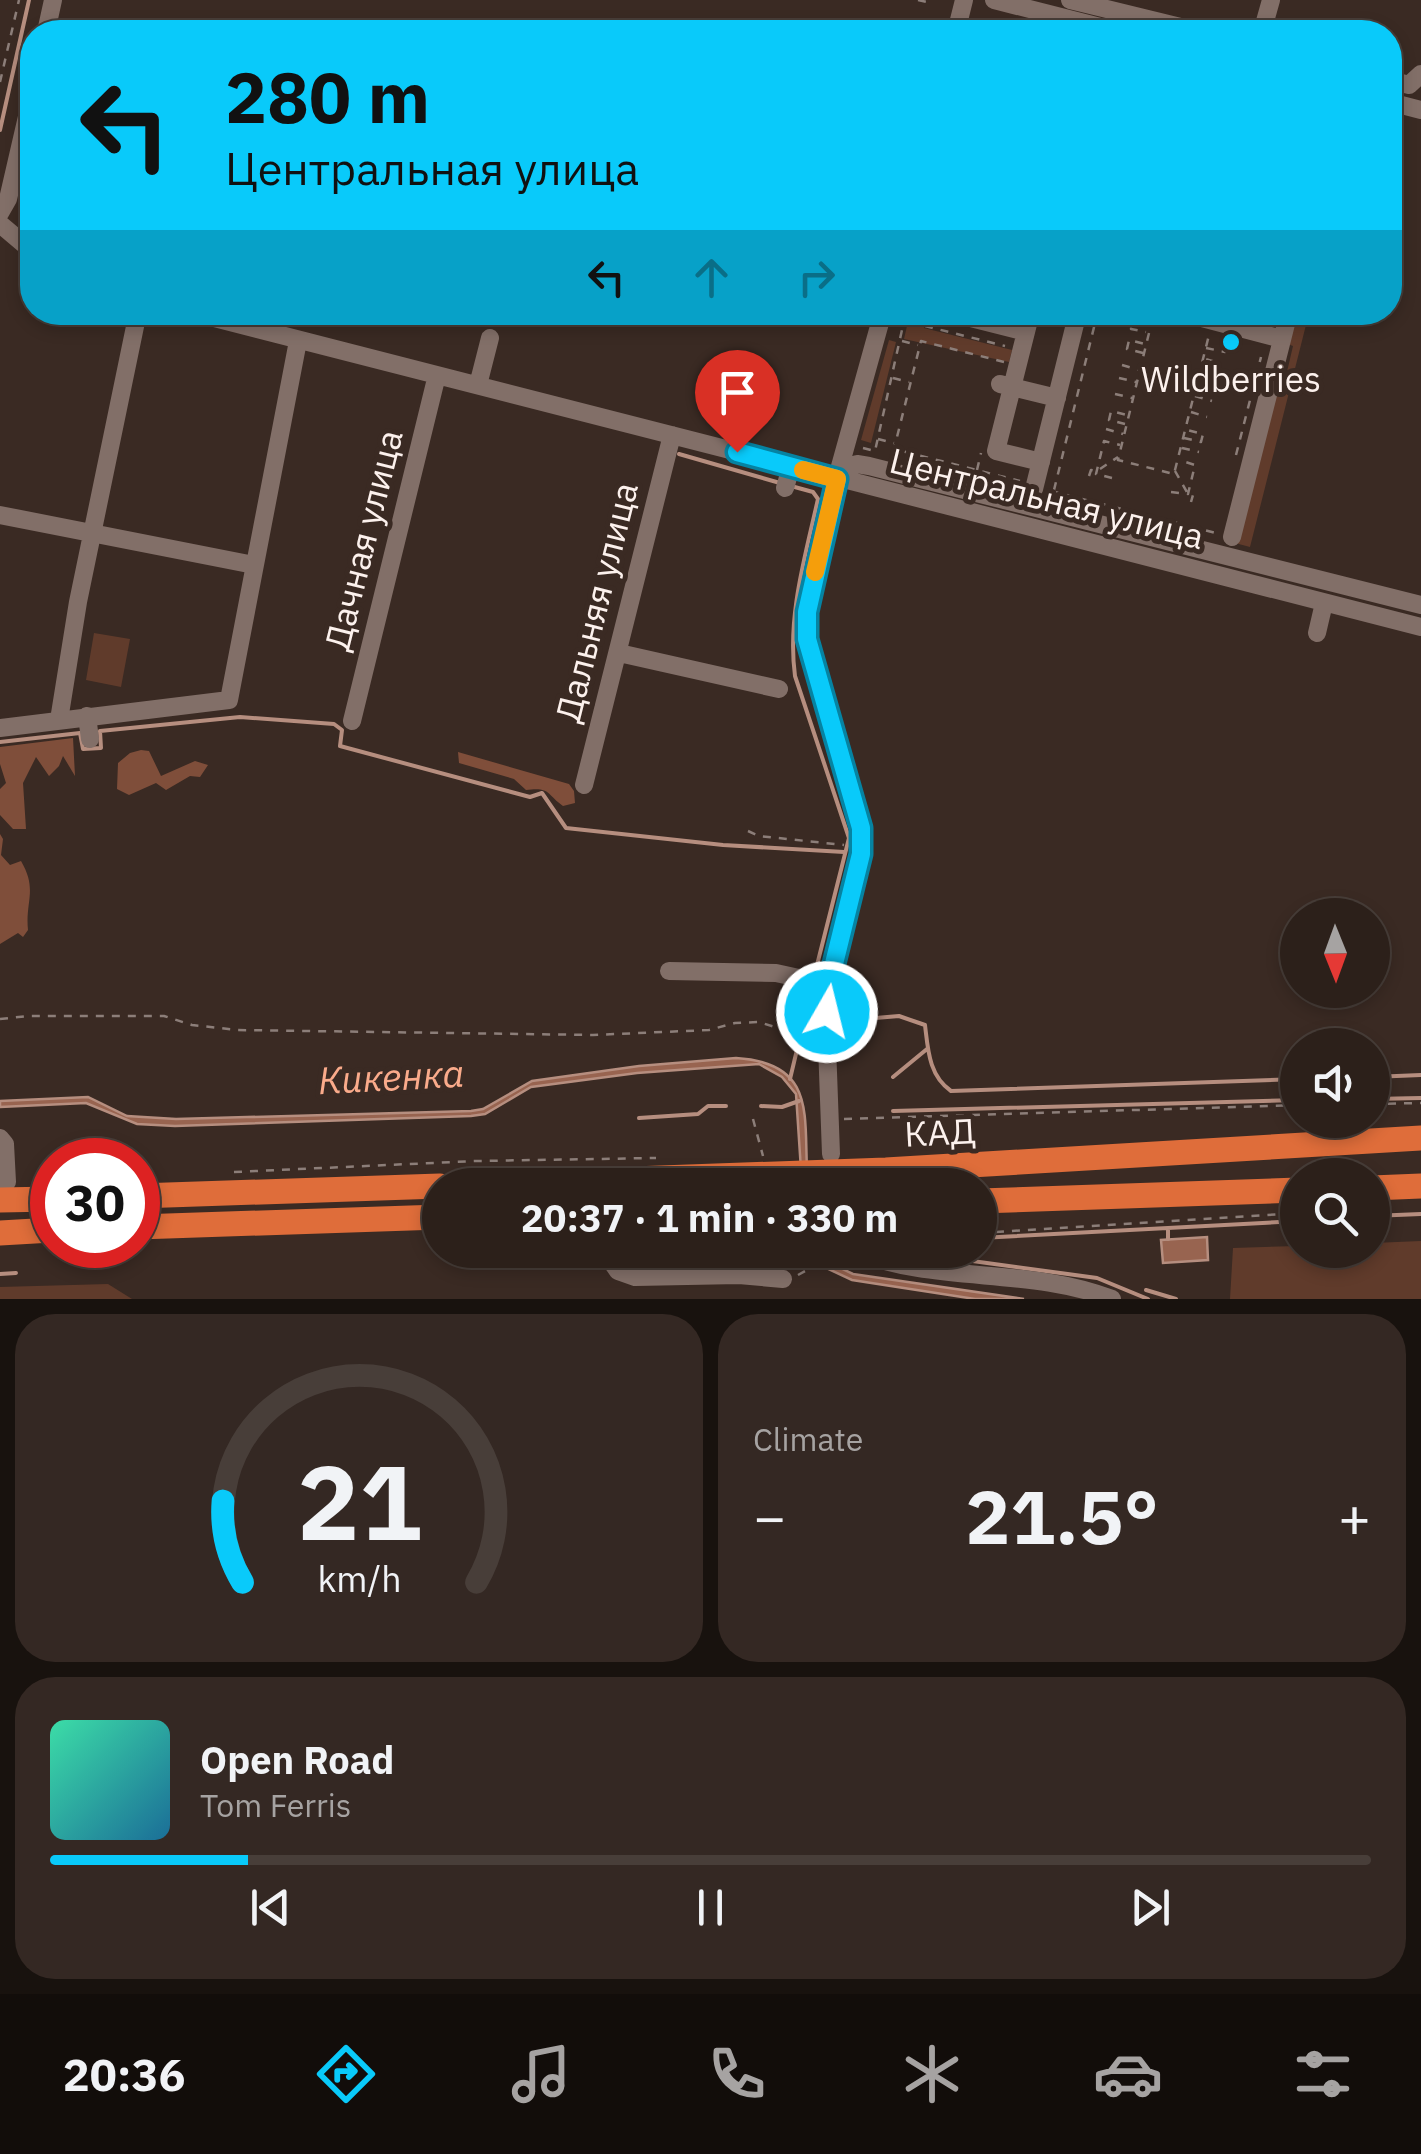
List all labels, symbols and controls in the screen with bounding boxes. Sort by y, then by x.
text: 280 m [225,51,430,142]
icon: left [60,60,190,190]
text: Центральная улица [225,139,639,197]
icon: left [579,250,634,305]
icon: ahead [684,250,739,305]
icon: right [789,250,844,305]
marker: Wildberries [1220,331,1242,353]
pin [695,350,780,453]
place label: Wildberries [1141,356,1321,402]
icon: arrive [710,365,765,420]
street label: Дачная улица [313,425,413,655]
street label: Центральная улица [885,437,1209,559]
street label: Дальняя улица [544,477,648,727]
north arrow [1280,898,1390,1008]
map controls [1280,898,1390,1268]
position arrow [775,960,879,1064]
button: sound [1280,1028,1390,1138]
water label: Кикенка [317,1048,465,1104]
street label: КАД [903,1107,977,1157]
speed limit sign: 30 [30,1138,160,1268]
button: search [1280,1158,1390,1268]
text: 20:37 · 1 min · 330 m [521,1193,898,1242]
text: Climate [753,1418,863,1460]
text: 21 [297,1433,421,1569]
text: 21.5° [965,1467,1159,1565]
text: − [753,1481,786,1552]
text: + [1338,1481,1371,1552]
text: km/h [317,1555,401,1602]
text: Open Road [200,1735,394,1784]
text: Tom Ferris [200,1784,351,1826]
icon: previous [243,1880,298,1935]
icon: pause [683,1880,738,1935]
icon: next [1123,1880,1178,1935]
icon: directions [311,2039,381,2109]
icon: music [506,2039,576,2109]
icon: phone [702,2039,772,2109]
icon: climate [897,2039,967,2109]
icon: car [1093,2039,1163,2109]
icon: filters [1288,2039,1358,2109]
text: 20:36 [63,2045,186,2103]

